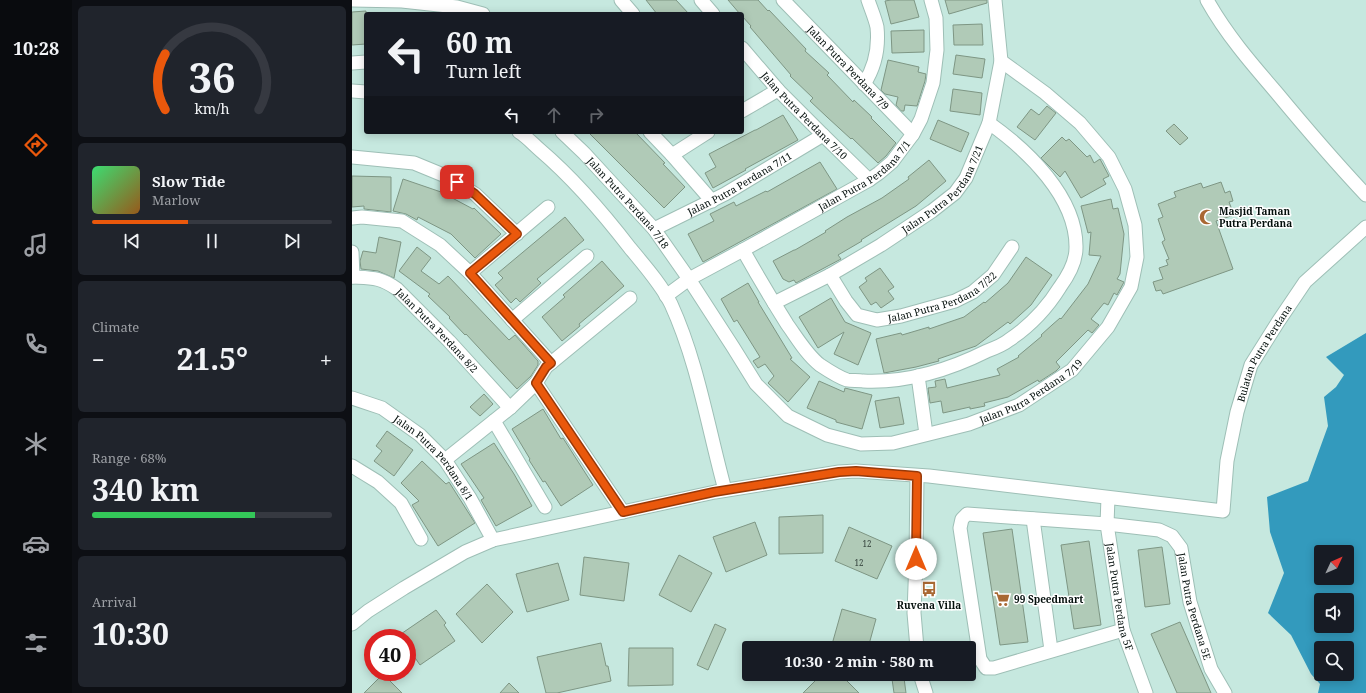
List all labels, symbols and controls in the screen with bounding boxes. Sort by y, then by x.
street label: Jalan Putra Perdana 7/9 [804,22,893,113]
text: 60 m [446,23,513,61]
icon: left [380,28,432,80]
text: 10:28 [13,36,59,60]
text: 36 [188,49,236,105]
text: Turn left [446,59,521,83]
street label: Jalan Putra Perdana 7/10 [758,68,851,163]
text: km/h [194,98,230,117]
icon: left [501,104,523,126]
icon: ahead [543,104,565,126]
icon: right [585,104,607,126]
icon: directions [22,131,50,159]
street label: Jalan Putra Perdana 7/1 [815,137,913,214]
street label: Jalan Putra Perdana 7/21 [898,143,986,237]
street label: Jalan Putra Perdana 7/11 [684,148,794,219]
street label: Jalan Putra Perdana 7/18 [583,153,673,252]
pin [440,165,474,199]
text: Slow Tide [152,171,225,191]
icon: arrive [446,171,468,193]
text: Marlow [152,191,200,209]
place label: Masjid Taman Putra Perdana [1219,204,1292,230]
mosque icon: Masjid Taman Putra Perdana [1198,208,1216,226]
icon: previous [121,230,143,252]
icon: pause [201,230,223,252]
icon: next [281,230,303,252]
icon: music [22,231,50,259]
street label: Jalan Putra Perdana 7/22 [886,268,999,325]
street label: Jalan Putra Perdana 8/2 [392,284,481,375]
street label: Bulatan Putra Perdana [1233,301,1295,404]
text: Climate [92,318,139,336]
icon: phone [22,330,50,358]
text: 21.5° [176,338,248,379]
text: − [92,344,105,374]
text: + [320,344,332,374]
street label: Jalan Putra Perdana 7/19 [976,356,1085,427]
street label: Jalan Putra Perdana 8/1 [390,411,476,503]
icon: climate [22,430,50,458]
text: Range · 68% [92,449,166,467]
text: 340 km [92,469,199,510]
icon: car [22,530,50,558]
house number: 12 [863,538,871,549]
position arrow [895,538,937,580]
street label: Jalan Putra Perdana 5F [1103,541,1137,653]
north arrow [1314,545,1354,585]
map controls [1314,545,1354,681]
street label: Jalan Putra Perdana 5E [1175,551,1215,662]
house number: 12 [855,557,863,568]
bus stop icon: Ruvena Villa [920,580,938,598]
supermarket icon: 99 Speedmart [993,590,1011,608]
place label: 99 Speedmart [1014,592,1083,606]
text: Arrival [92,593,136,611]
button: sound [1314,593,1354,633]
place label: Ruvena Villa [897,598,961,612]
text: 10:30 [92,613,169,654]
icon: filters [22,629,50,657]
speed limit sign: 40 [364,629,416,681]
button: search [1314,641,1354,681]
text: 10:30 · 2 min · 580 m [784,651,934,671]

